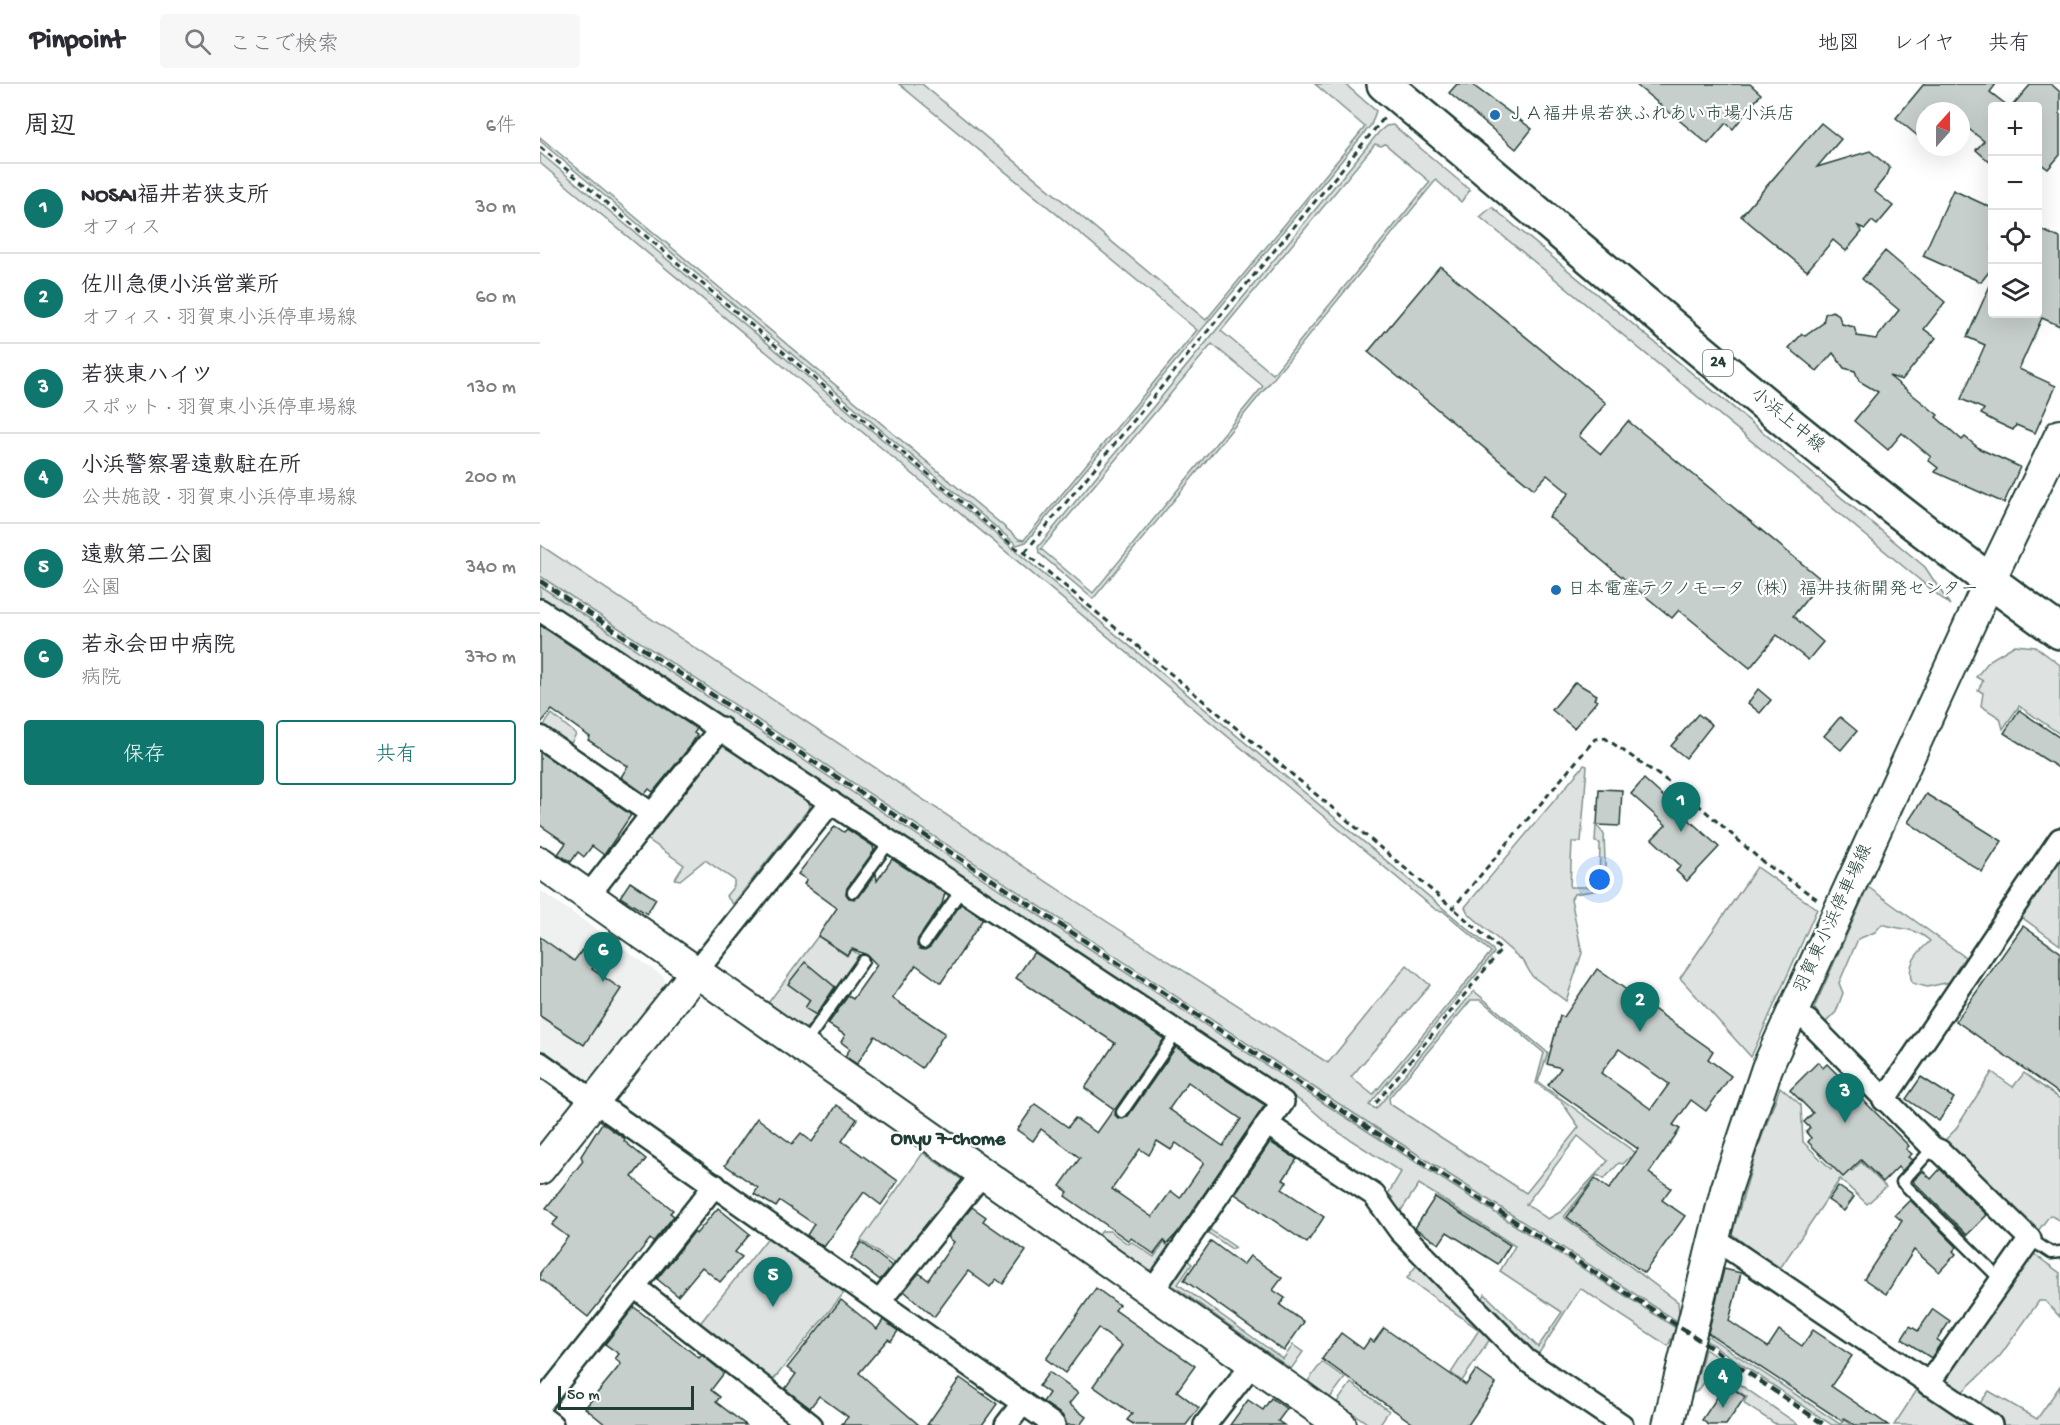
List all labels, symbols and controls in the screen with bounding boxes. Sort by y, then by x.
search box [160,14,580,68]
text: Pinpoint [30,25,124,58]
icon: search [181,25,214,58]
text: ここで検索 [229,33,339,59]
text: 地図 [1818,33,1860,58]
text: レイヤ [1893,33,1955,58]
text: 共有 [1988,33,2030,58]
north arrow [1916,102,1970,156]
map controls [1988,102,2042,318]
button: + [1988,102,2042,156]
place label: ＪＡ福井県若狭ふれあい市場小浜店 [1507,104,1795,126]
marker: ＪＡ福井県若狭ふれあい市場小浜店 [1488,108,1502,122]
text: 周辺 [24,113,76,144]
text: 6件 [486,116,516,139]
button: − [1988,156,2042,210]
text: NOSAI福井若狭支所 [81,184,269,210]
text: 1 [39,197,48,220]
text: 30 m [475,197,516,220]
button: locate [1988,210,2042,264]
text: オフィス [81,218,161,241]
button: layers [1988,264,2042,318]
text: 佐川急便小浜営業所 [81,274,279,300]
text: 2 [39,287,48,310]
text: 60 m [476,287,516,310]
text: オフィス · 羽賀東小浜停車場線 [81,308,357,331]
road number: 24 [1703,350,1733,376]
text: 若狭東ハイツ [81,364,213,390]
text: 3 [38,377,49,400]
text: 130 m [467,377,516,400]
street label: 小浜上中線 [1746,383,1829,458]
text: スポット · 羽賀東小浜停車場線 [81,398,357,421]
text: 小浜警察署遠敷駐在所 [81,454,301,480]
text: 4 [39,467,48,490]
text: 200 m [465,467,516,490]
text: 公共施設 · 羽賀東小浜停車場線 [81,488,357,511]
text: 遠敷第二公園 [81,544,213,570]
text: 5 [38,557,49,580]
text: 340 m [466,557,516,580]
text: 公園 [81,578,121,601]
place label: 日本電産テクノモータ（株）福井技術開発センター [1568,578,1978,601]
marker: 日本電産テクノモータ（株）福井技術開発センター [1549,583,1563,597]
text: 若永会田中病院 [81,634,235,660]
text: 6 [38,647,49,670]
text: 370 m [465,647,516,670]
text: 病院 [81,668,121,691]
button: 保存 [24,720,264,785]
button: 共有 [276,720,516,785]
pin: 1 [1662,782,1700,832]
street label: 羽賀東小浜停車場線 [1789,841,1878,997]
your location [1585,865,1614,894]
pin: 6 [584,932,622,982]
pin: 2 [1620,982,1660,1032]
pin: 3 [1826,1074,1864,1123]
district label: Onyu 7-chome [891,1129,1006,1152]
pin: 5 [754,1258,792,1307]
pin: 4 [1704,1358,1742,1408]
scale bar [558,1383,694,1410]
text: 50 m [567,1387,600,1406]

